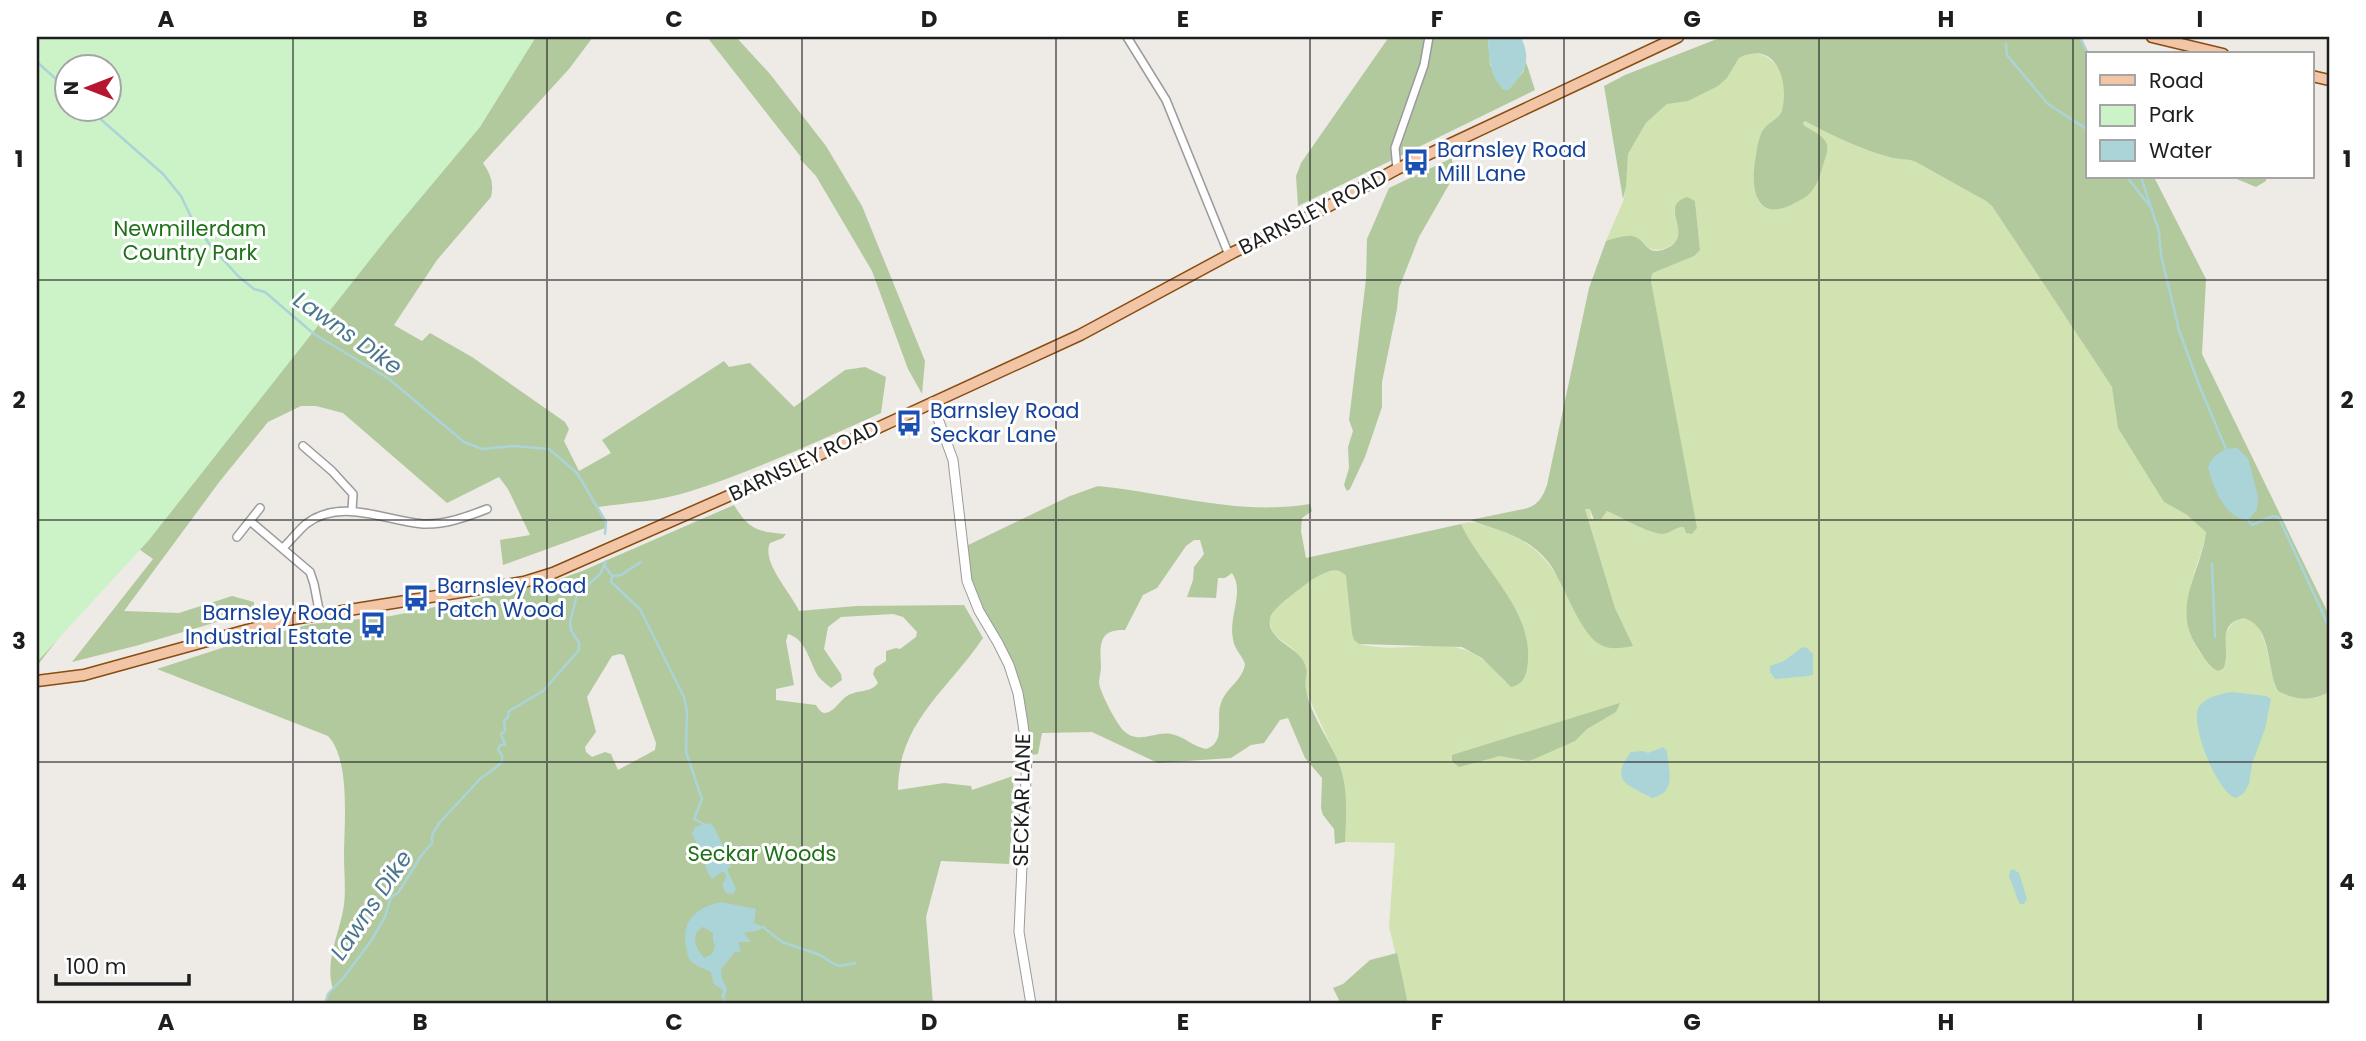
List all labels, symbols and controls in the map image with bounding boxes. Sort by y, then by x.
text: A [158,3,175,35]
text: B [412,3,428,35]
text: C [665,3,683,35]
text: D [921,3,937,35]
text: E [1177,3,1189,35]
text: F [1431,3,1443,35]
text: G [1683,3,1701,35]
text: H [1938,3,1954,35]
text: I [2197,3,2203,35]
north arrow [52,52,122,122]
legend [2086,52,2314,178]
text: Road [2149,66,2204,95]
text: N [58,81,85,95]
text: Park [2149,100,2194,129]
place label: Barnsley Road Mill Lane [1437,135,1587,188]
text: Water [2149,136,2212,165]
text: 1 [15,143,23,175]
text: 1 [2343,143,2351,175]
bus stop icon: Barnsley Road Mill Lane [1401,147,1431,177]
street label: BARNSLEY ROAD [1234,162,1392,261]
park label: Newmillerdam Country Park [113,214,267,267]
water label: Lawns Dike [287,284,409,382]
text: 2 [12,384,26,416]
text: 2 [2340,384,2354,416]
place label: Barnsley Road Seckar Lane [930,396,1080,449]
bus stop icon: Barnsley Road Seckar Lane [894,408,924,438]
street label: BARNSLEY ROAD [724,413,884,508]
place label: Barnsley Road Patch Wood [437,571,587,624]
bus stop icon: Barnsley Road Patch Wood [401,583,431,613]
place label: Barnsley Road Industrial Estate [185,598,352,651]
bus stop icon: Barnsley Road Industrial Estate [358,610,388,640]
text: 3 [12,625,26,657]
text: 3 [2340,625,2354,657]
street label: SECKAR LANE [1006,733,1037,867]
park label: Seckar Woods [687,839,837,868]
water label: Lawns Dike [323,844,419,966]
text: 4 [11,866,27,898]
text: 4 [2339,866,2355,898]
scale bar [56,943,189,987]
text: 100 m [66,952,126,981]
text: A [158,1006,175,1038]
text: B [412,1006,428,1038]
text: C [665,1006,683,1038]
text: D [921,1006,937,1038]
text: E [1177,1006,1189,1038]
text: F [1431,1006,1443,1038]
text: G [1683,1006,1701,1038]
text: H [1938,1006,1954,1038]
text: I [2197,1006,2203,1038]

